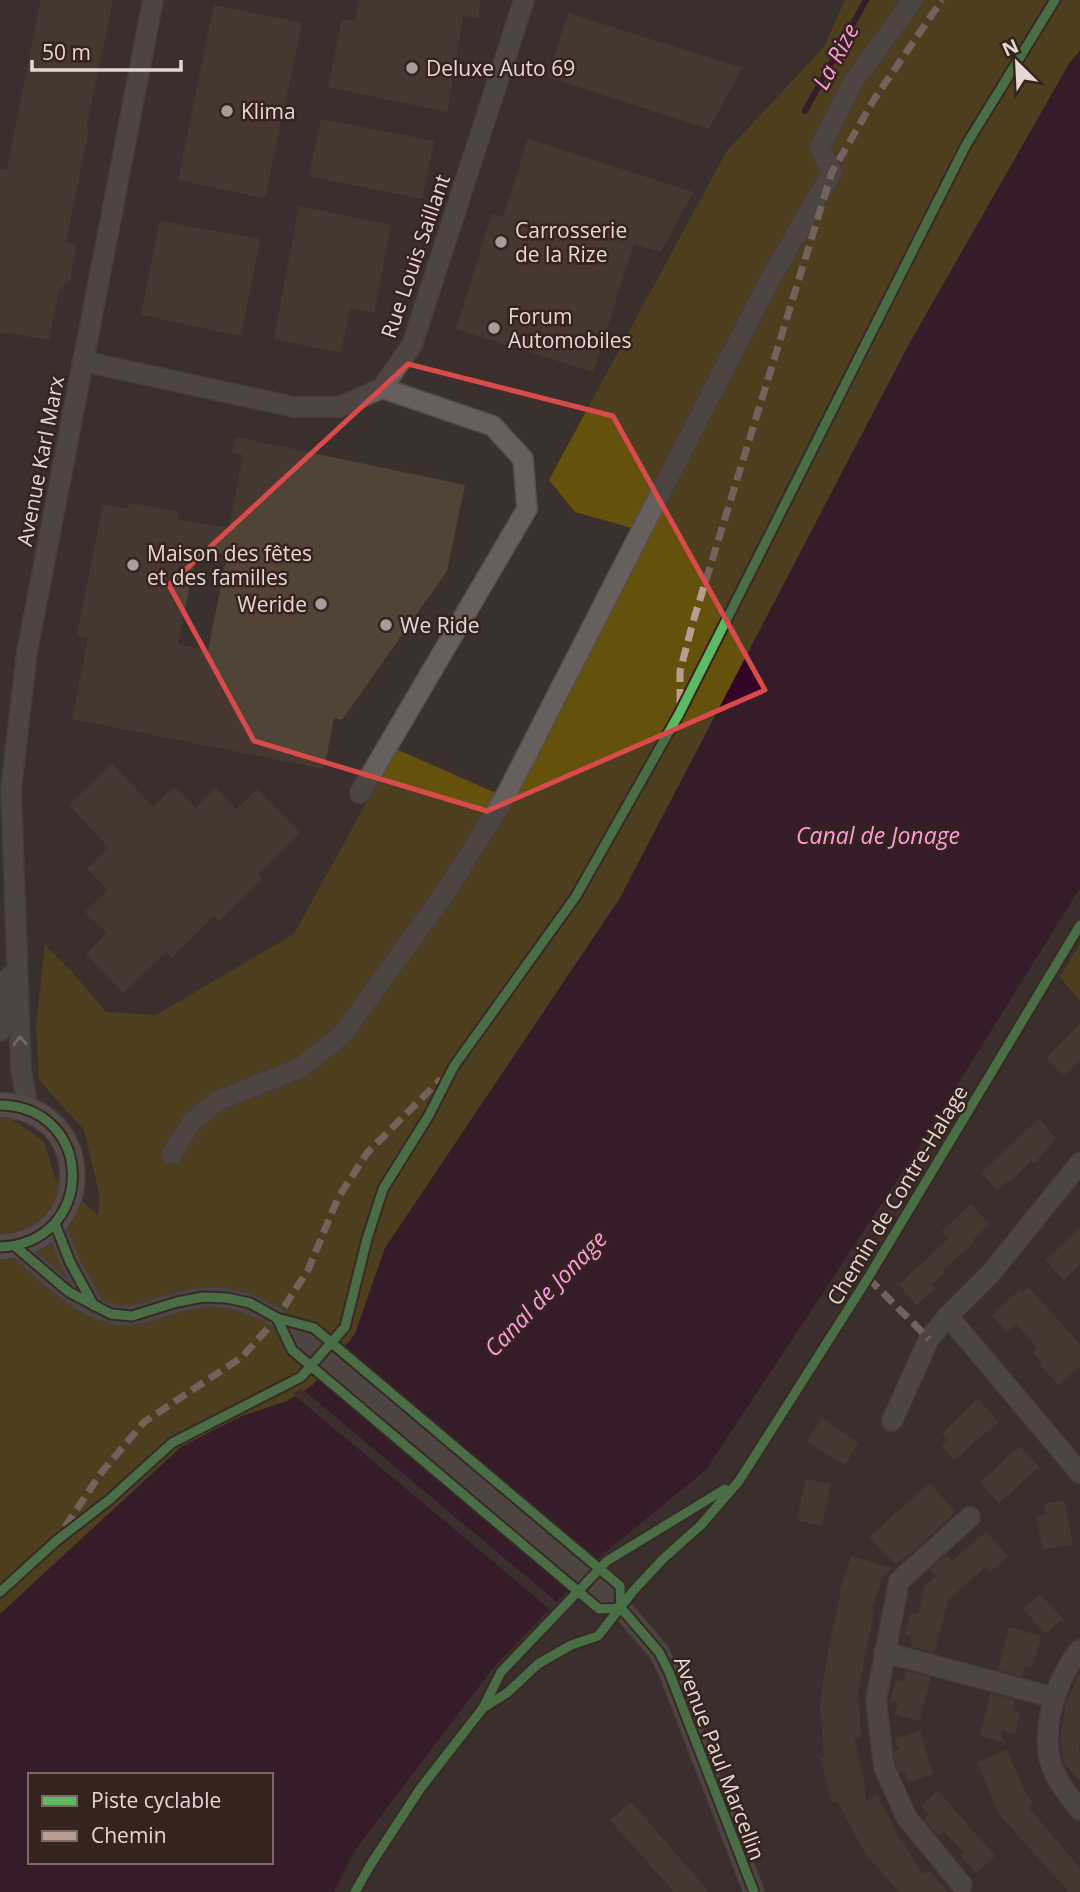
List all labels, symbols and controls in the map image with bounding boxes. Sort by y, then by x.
water label: La Rize [804,17,866,95]
scale bar [32,28,180,72]
north arrow [982,28,1052,98]
text: N [998,32,1022,62]
text: 50 m [42,38,91,66]
place label: Deluxe Auto 69 [426,54,575,82]
marker: Deluxe Auto 69 [404,60,420,76]
place label: Klima [241,97,296,125]
marker: Klima [219,103,235,119]
street label: Rue Louis Saillant [374,170,456,342]
place label: Carrosserie de la Rize [515,216,627,268]
marker: Carrosserie de la Rize [493,234,509,250]
place label: Forum Automobiles [508,302,632,354]
marker: Forum Automobiles [486,320,502,336]
street label: Avenue Karl Marx [10,374,70,548]
place label: Maison des fêtes et des familles [147,539,312,591]
marker: Maison des fêtes et des familles [125,557,141,573]
place label: Weride [237,590,307,618]
marker: Weride [313,596,329,612]
place label: We Ride [400,611,480,639]
marker: We Ride [378,617,394,633]
water label: Canal de Jonage [796,819,960,851]
one-way arrow [13,1036,28,1047]
street label: Chemin de Contre-Halage [820,1080,974,1310]
water label: Canal de Jonage [477,1223,613,1363]
street label: Avenue Paul Marcellin [668,1652,772,1864]
legend [28,1773,273,1864]
text: Piste cyclable [91,1786,221,1814]
text: Chemin [91,1821,167,1849]

